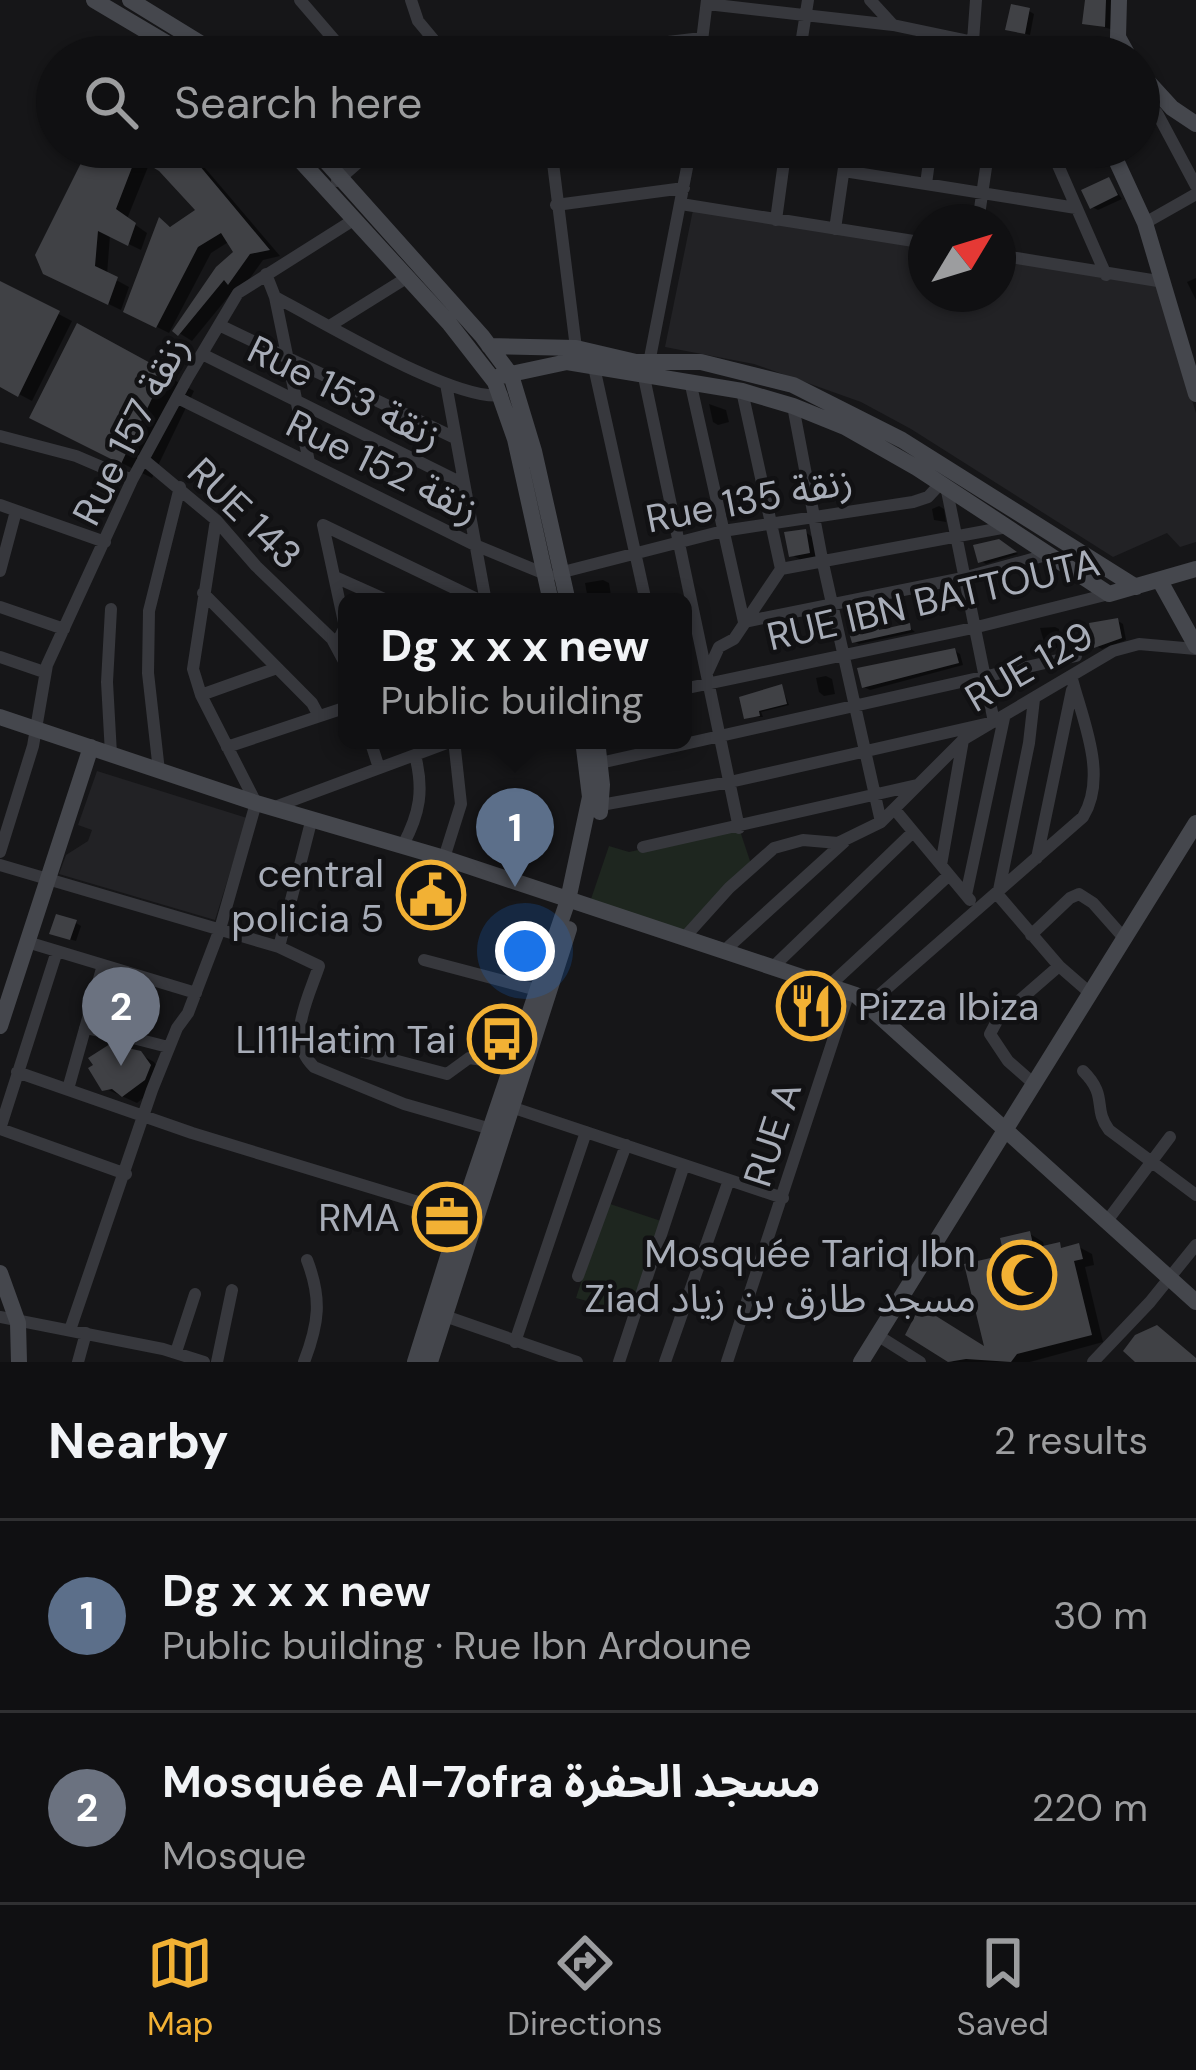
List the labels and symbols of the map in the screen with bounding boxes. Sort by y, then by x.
north arrow [908,204,1016,312]
street label: Rue 153 زنقة [240,324,450,461]
street label: Rue 157 زنقة [61,327,200,534]
street label: Rue 152 زنقة [278,398,487,535]
street label: RUE 143 [177,446,313,580]
street label: Rue 135 زنقة [641,454,857,544]
street label: RUE IBN BATTOUTA [762,536,1104,663]
street label: RUE 129 [956,609,1103,723]
pin: 1 [476,788,554,887]
place label: central policia 5 [231,848,384,944]
public building icon: central policia 5 [396,860,466,930]
your location [495,921,555,981]
pin: 2 [82,967,160,1066]
restaurant icon: Pizza Ibiza [776,971,846,1041]
place label: Pizza Ibiza [858,981,1039,1032]
bus stop icon: LI11Hatim Tai [467,1004,537,1074]
place label: LI11Hatim Tai [235,1014,456,1065]
street label: RUE A [732,1075,813,1193]
office icon: RMA [412,1182,482,1252]
place label: RMA [318,1192,400,1243]
place label: Mosquée Tariq Ibn Ziad مسجد طارق بن زياد [584,1228,976,1324]
mosque icon: Mosquée Tariq Ibn Ziad مسجد طارق بن زياد [987,1240,1057,1310]

